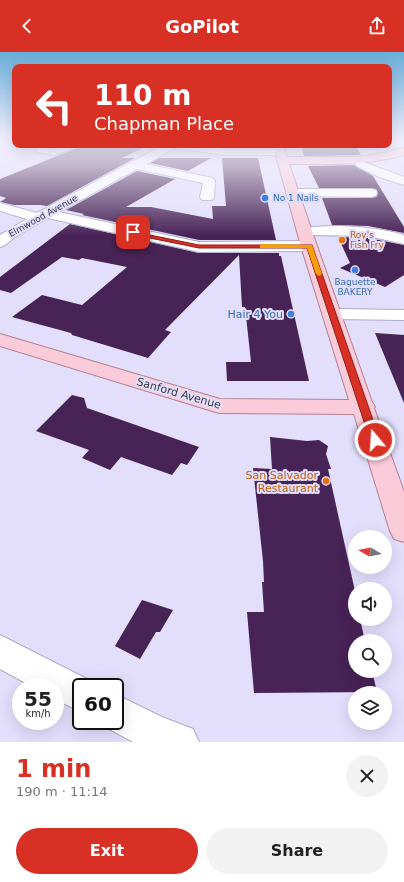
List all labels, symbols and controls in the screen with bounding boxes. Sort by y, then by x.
icon: back [16,15,38,37]
icon: share [366,15,388,37]
text: GoPilot [165,16,239,37]
text: 110 m [94,79,191,112]
icon: left [28,80,80,132]
text: Chapman Place [94,113,234,134]
street label: Elmwood Avenue [7,193,80,239]
marker: No 1 Nails [260,193,270,203]
place label: No 1 Nails [273,193,319,203]
pin [116,215,150,249]
icon: arrive [122,221,144,243]
place label: Roy's Fish Fry [350,230,384,250]
marker: Roy's Fish Fry [337,235,347,245]
marker: Baguette BAKERY [350,265,360,275]
place label: Baguette BAKERY [334,277,376,297]
place label: Hair 4 You [227,308,283,321]
marker: Hair 4 You [286,309,296,319]
street label: Sanford Avenue [135,375,223,412]
position arrow [354,419,396,461]
place label: San Salvador Restaurant [246,469,319,495]
marker: San Salvador Restaurant [321,476,331,486]
north arrow [348,530,392,574]
map controls [348,530,392,730]
button: sound [348,582,392,626]
button: search [348,634,392,678]
speed limit sign: 60 [72,678,124,730]
button: layers [348,686,392,730]
text: 55 [24,687,52,711]
text: km/h [25,708,51,719]
text: 1 min [16,755,91,783]
button: close [346,755,388,797]
text: 190 m · 11:14 [16,784,107,799]
button: Exit [16,828,198,874]
button: Share [206,828,388,874]

